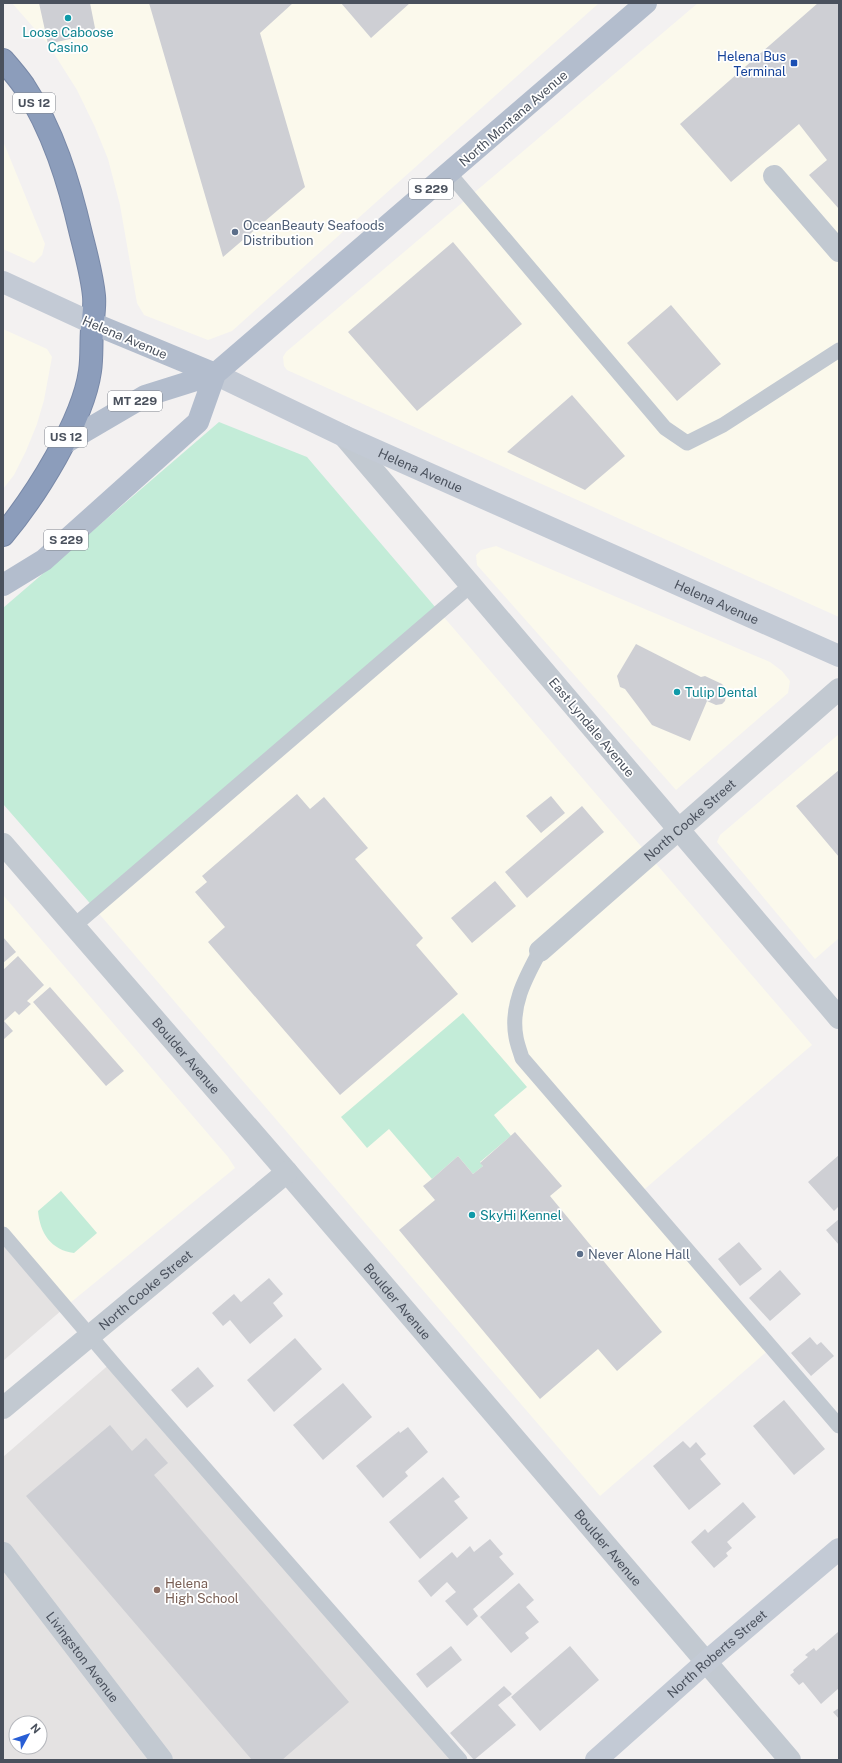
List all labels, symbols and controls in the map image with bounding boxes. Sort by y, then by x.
marker: Loose Caboose Casino [63,13,73,23]
place label: Loose Caboose Casino [22,25,114,55]
place label: Helena Bus Terminal [717,49,786,79]
marker: Helena Bus Terminal [789,58,799,68]
street label: North Montana Avenue [456,67,570,169]
road number: US 12 [13,93,55,113]
road number: S 229 [409,179,453,199]
place label: OceanBeauty Seafoods Distribution [243,218,384,248]
marker: OceanBeauty Seafoods Distribution [230,227,240,237]
street label: Helena Avenue [80,313,169,362]
road number: MT 229 [108,391,162,411]
road number: US 12 [45,427,87,447]
street label: Helena Avenue [376,445,465,496]
road number: S 229 [44,530,88,550]
street label: Helena Avenue [672,577,761,627]
street label: East Lyndale Avenue [546,675,637,780]
place label: Tulip Dental [685,685,757,700]
marker: Tulip Dental [672,687,682,697]
street label: North Cooke Street [641,776,739,864]
street label: Boulder Avenue [149,1015,223,1097]
place label: SkyHi Kennel [480,1208,562,1223]
marker: SkyHi Kennel [467,1210,477,1220]
street label: North Cooke Street [96,1247,195,1333]
place label: Never Alone Hall [588,1247,690,1262]
marker: Never Alone Hall [575,1249,585,1259]
street label: Boulder Avenue [360,1260,434,1343]
street label: Boulder Avenue [571,1507,645,1589]
place label: Helena High School [165,1576,239,1606]
marker: Helena High School [152,1585,162,1595]
street label: North Roberts Street [664,1607,770,1701]
street label: Livingston Avenue [43,1609,122,1705]
north arrow [8,1715,48,1755]
text: N [28,1721,43,1736]

